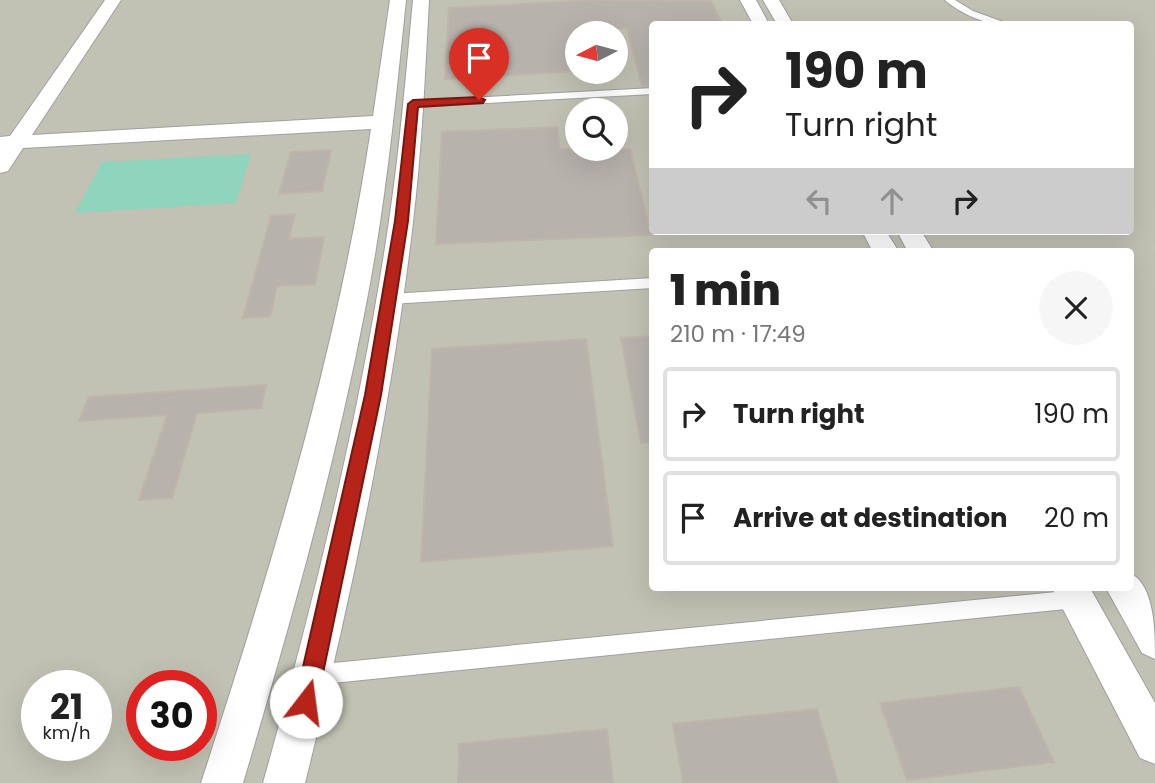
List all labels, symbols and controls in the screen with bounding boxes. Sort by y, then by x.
north arrow [565,21,628,84]
map controls [565,21,628,161]
pin [449,28,509,100]
text: 190 m [785,37,928,105]
icon: arrive [460,39,498,77]
icon: right [670,49,761,140]
button: search [565,98,628,161]
text: Turn right [785,102,937,147]
icon: left [800,182,838,220]
icon: ahead [873,182,911,220]
icon: right [946,182,984,220]
text: 1 min [670,261,781,320]
button: close [1039,271,1113,345]
text: 210 m · 17:49 [670,318,806,350]
icon: right [674,395,712,433]
text: Turn right [733,396,865,432]
text: 190 m [1034,396,1109,432]
icon: arrive [674,499,712,537]
text: Arrive at destination [733,500,1008,536]
text: 20 m [1044,500,1109,536]
position arrow [269,665,343,739]
speed limit sign: 30 [126,670,217,761]
text: 21 [50,682,83,731]
text: km/h [43,720,90,745]

